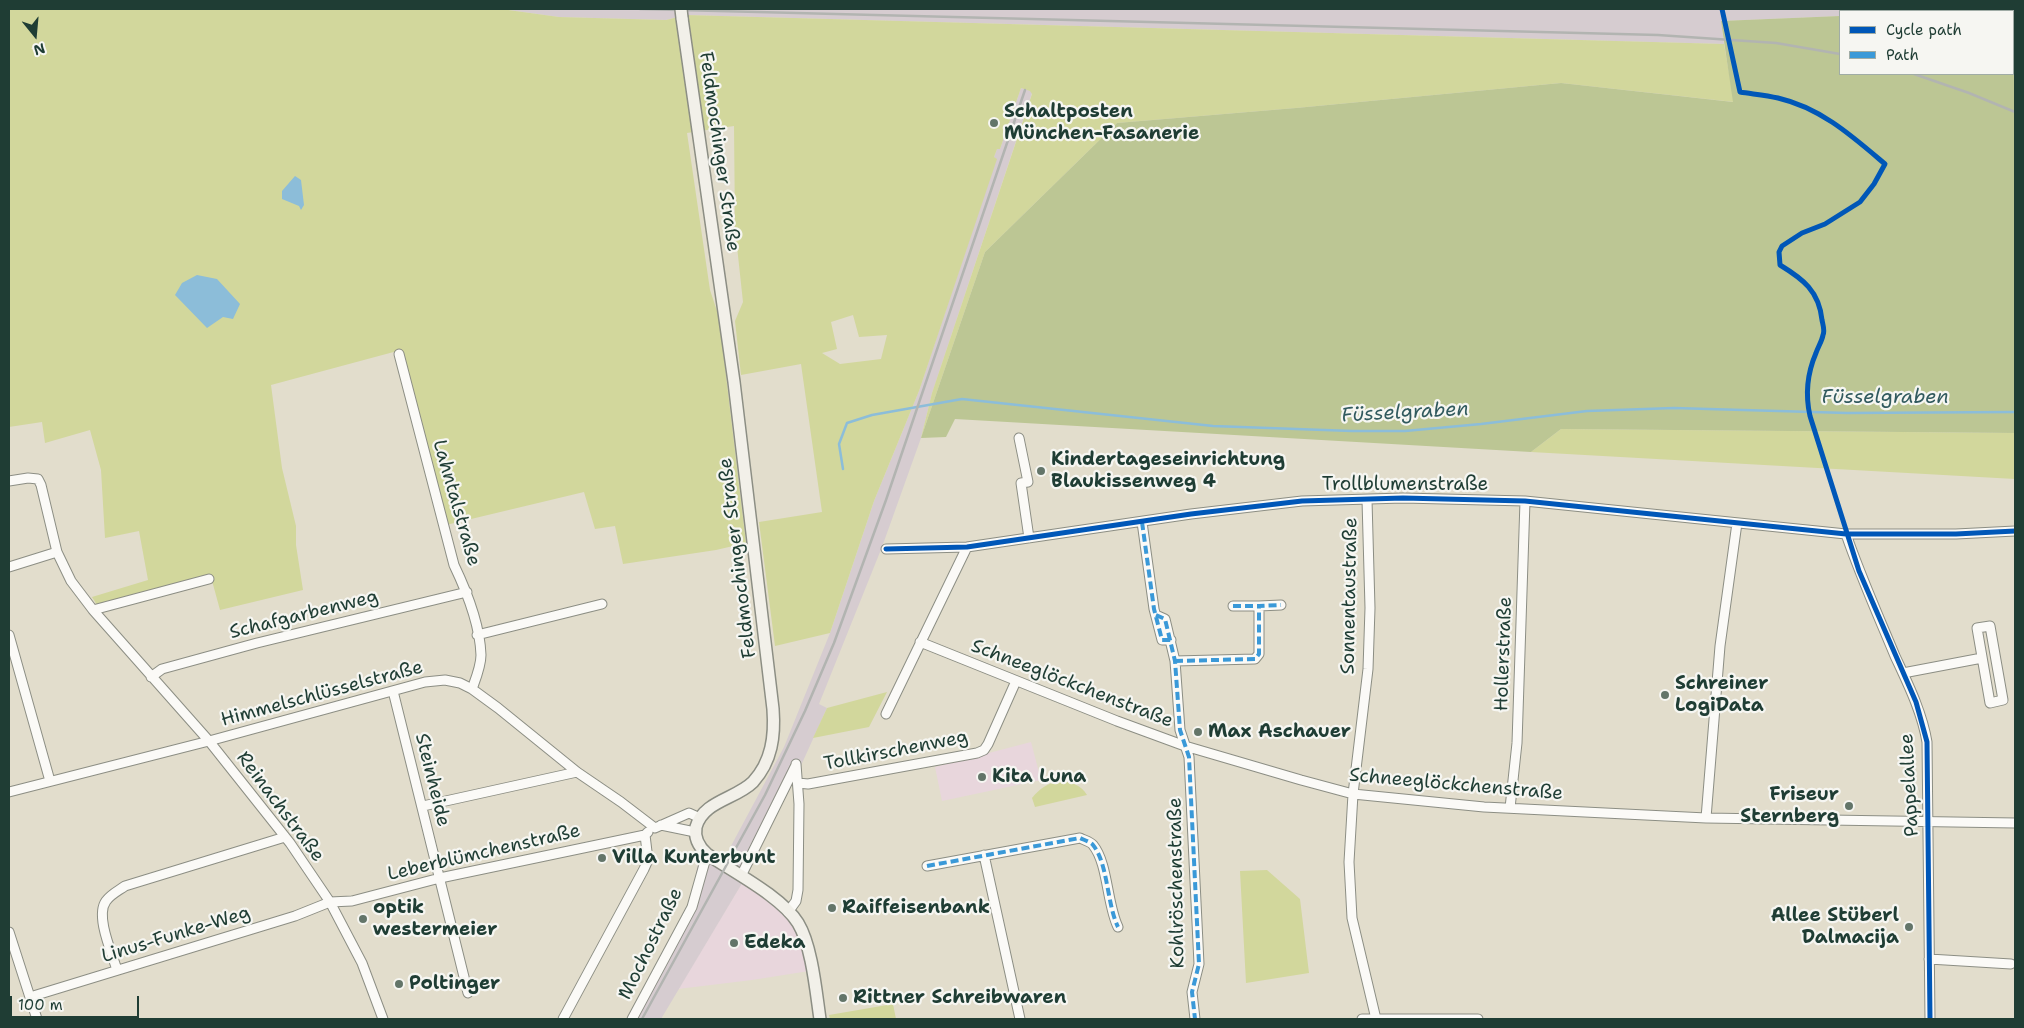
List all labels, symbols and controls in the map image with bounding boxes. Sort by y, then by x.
north arrow [10,10,60,60]
legend [1839,10,2014,75]
text: Cycle path [1886,20,1962,40]
text: N [31,39,47,60]
text: Path [1886,45,1919,65]
street label: Feldmochinger Straße [694,51,744,253]
place label: Schaltposten München-Fasanerie [1004,101,1199,145]
marker: Schaltposten München-Fasanerie [988,117,1000,129]
water label: Füsselgraben [1821,386,1949,410]
water label: Füsselgraben [1341,398,1469,428]
street label: Lahntalstraße [427,437,485,569]
place label: Kindertageseinrichtung Blaukissenweg 4 [1051,449,1285,493]
street label: Feldmochinger Straße [714,457,762,659]
marker: Kindertageseinrichtung Blaukissenweg 4 [1035,465,1047,477]
street label: Trollblumenstraße [1322,474,1488,496]
street label: Sonnentaustraße [1337,517,1363,675]
street label: Schafgarbenweg [227,586,381,644]
street label: Hollerstraße [1491,596,1517,712]
street label: Schneeglöckchenstraße [968,635,1176,733]
street label: Himmelschlüsselstraße [219,656,425,732]
place label: Schreiner LogiData [1675,673,1768,717]
marker: Schreiner LogiData [1659,689,1671,701]
place label: Max Aschauer [1208,721,1351,743]
street label: Tollkirschenweg [822,726,970,776]
marker: Max Aschauer [1192,726,1204,738]
street label: Steinheide [409,731,455,829]
street label: Pappelallee [1896,733,1924,837]
street label: Reinachstraße [231,747,329,867]
street label: Schneeglöckchenstraße [1348,764,1564,806]
place label: Kita Luna [992,766,1086,788]
marker: Kita Luna [976,771,988,783]
place label: Friseur Sternberg [1740,784,1839,828]
street label: Kohlröschenstraße [1164,797,1190,969]
marker: Friseur Sternberg [1843,800,1855,812]
street label: Leberblümchenstraße [385,820,583,886]
place label: Villa Kunterbunt [612,847,775,869]
marker: Villa Kunterbunt [596,852,608,864]
street label: Mochostraße [614,884,688,1004]
place label: optik westermeier [373,897,497,941]
place label: Raiffeisenbank [842,897,990,919]
street label: Linus-Funke-Weg [99,902,253,968]
marker: Raiffeisenbank [826,902,838,914]
place label: Allee Stüberl Dalmacija [1771,905,1899,949]
marker: optik westermeier [357,913,369,925]
marker: Allee Stüberl Dalmacija [1903,921,1915,933]
place label: Edeka [744,932,806,954]
marker: Edeka [728,937,740,949]
place label: Poltinger [409,973,500,995]
marker: Poltinger [393,978,405,990]
scale bar [12,986,141,1018]
place label: Rittner Schreibwaren [853,987,1066,1009]
marker: Rittner Schreibwaren [837,992,849,1004]
text: 100 m [18,995,63,1015]

